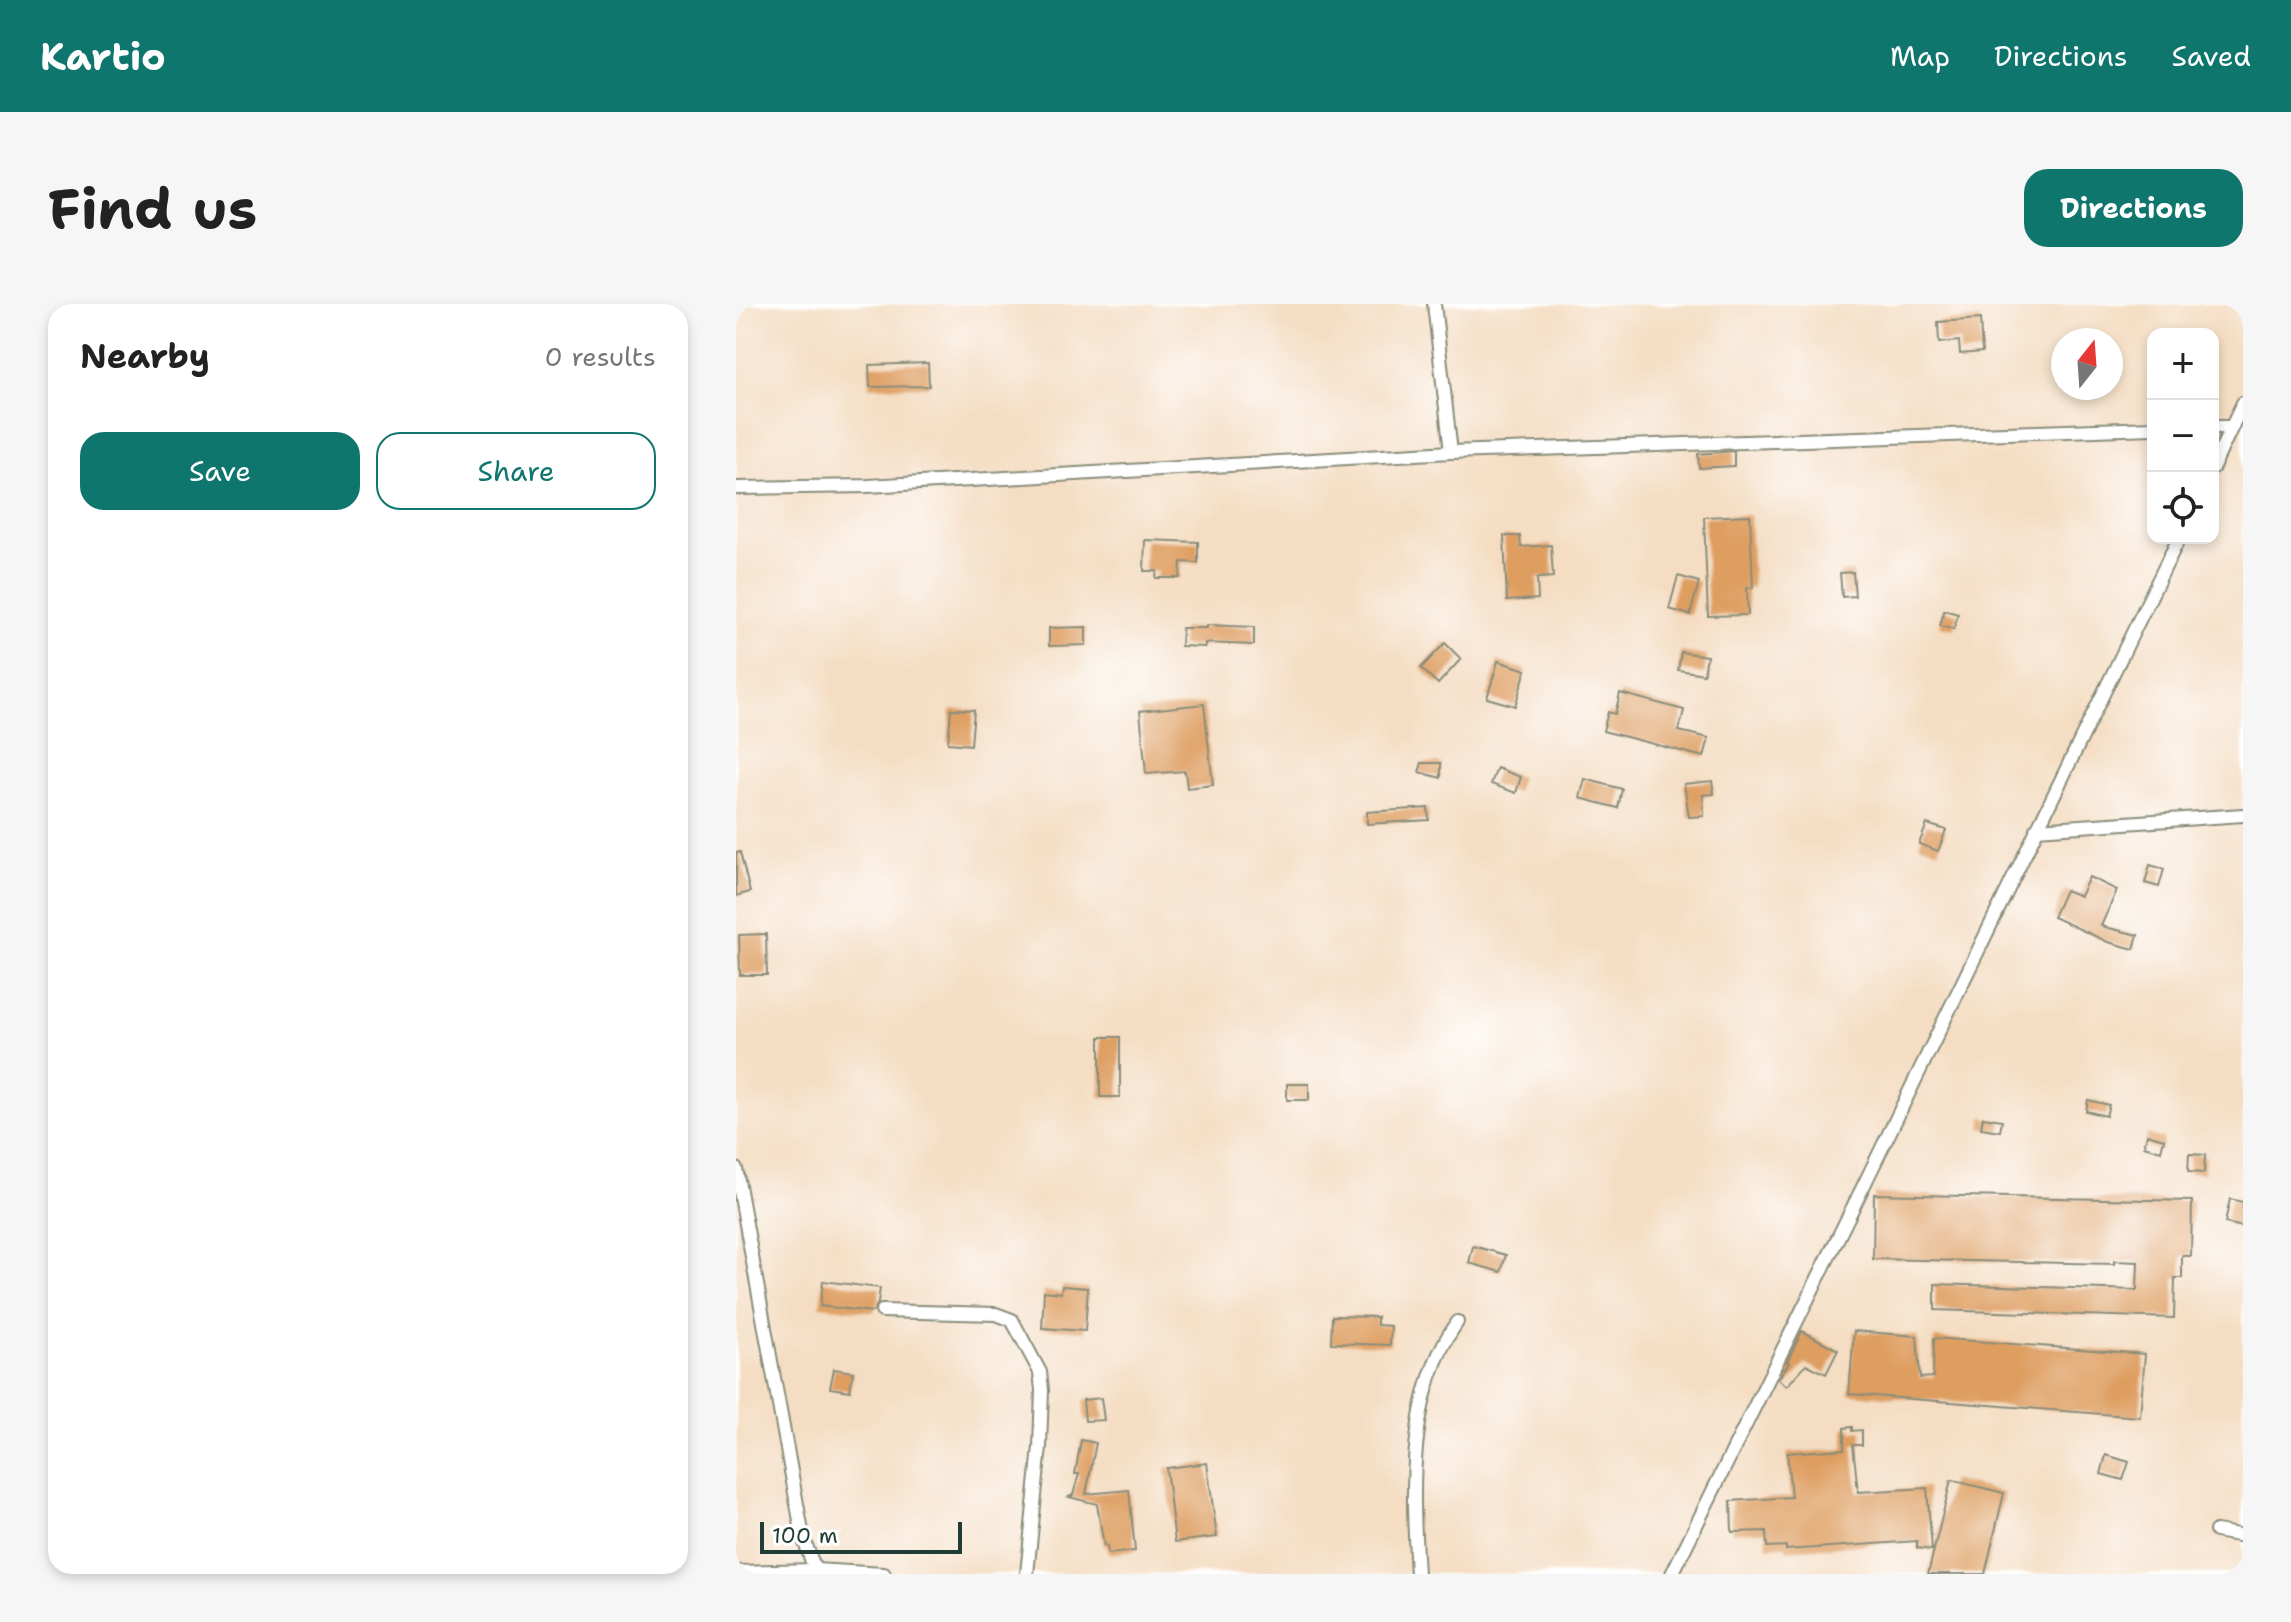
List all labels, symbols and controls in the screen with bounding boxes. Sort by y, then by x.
text: Kartio [40,31,166,82]
text: Map [1890,37,1950,75]
text: Directions [1994,37,2128,75]
text: Saved [2172,37,2251,75]
button: Directions [2024,169,2243,247]
text: Find us [48,171,257,246]
north arrow [2051,328,2123,400]
map controls [2147,328,2219,544]
button: + [2147,328,2219,400]
text: Nearby [80,333,210,379]
text: 0 results [544,339,656,374]
button: − [2147,400,2219,472]
button: Save [80,432,360,510]
button: Share [376,432,656,510]
button: locate [2147,472,2219,544]
scale bar [760,1518,962,1554]
text: 100 m [772,1521,838,1550]

